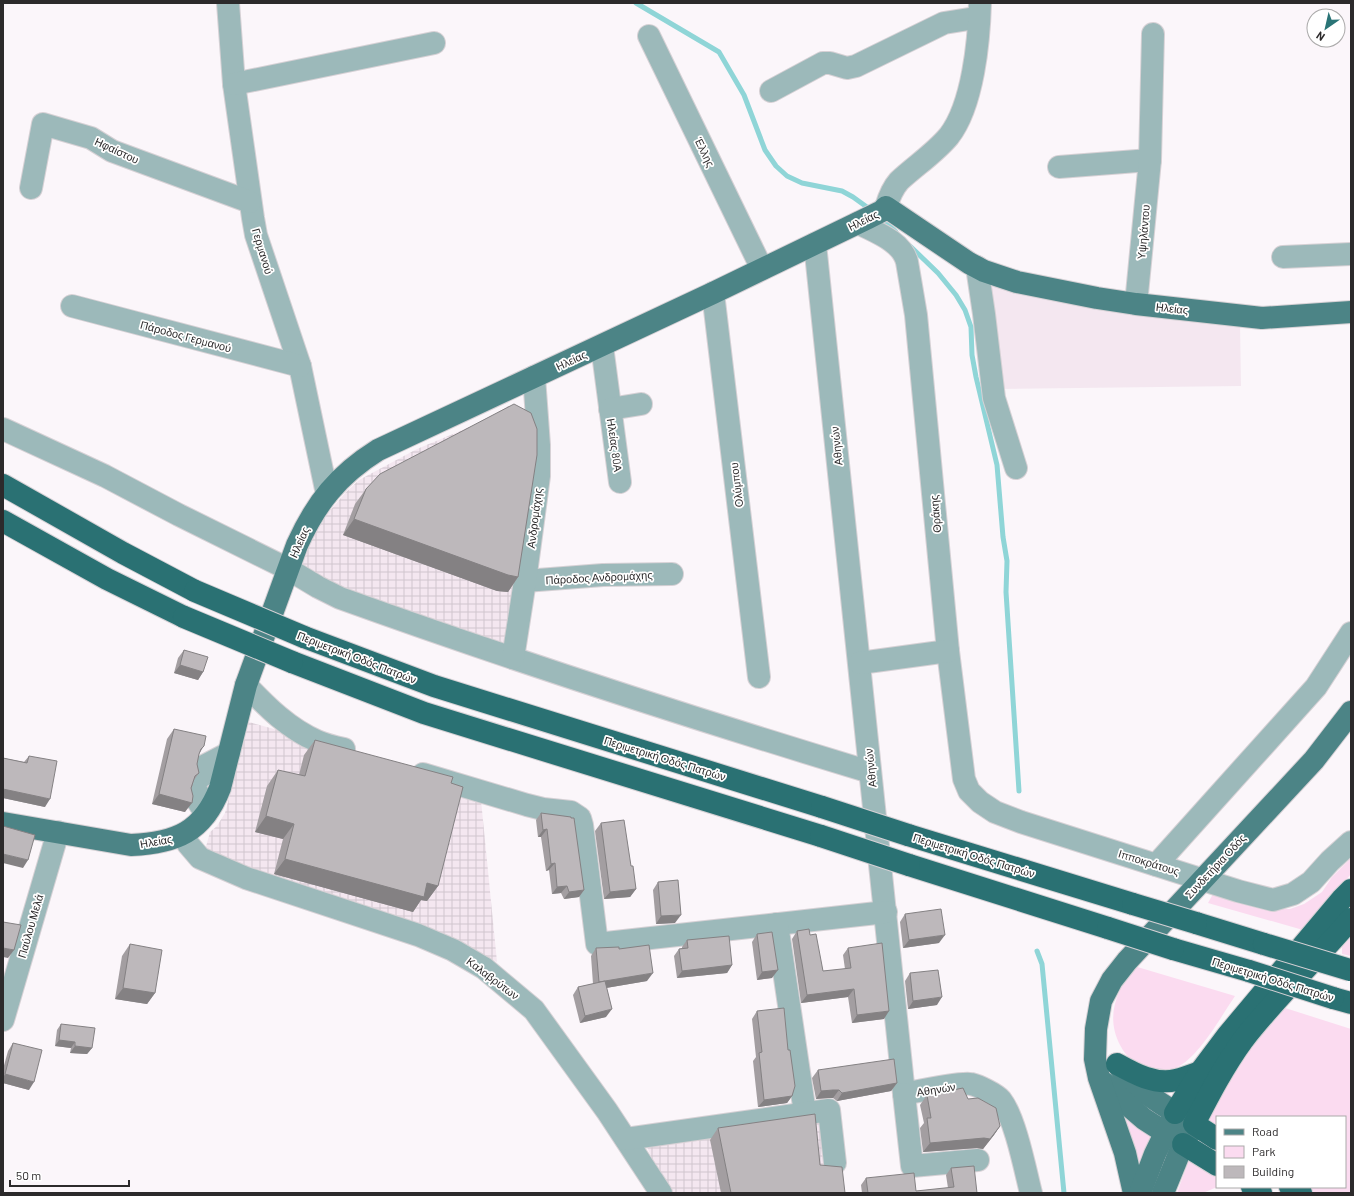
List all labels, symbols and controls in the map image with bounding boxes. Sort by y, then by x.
north arrow [1306,8,1346,48]
text: N [1313,29,1327,44]
street label: Ηφαίστου [93,134,141,166]
street label: Έλλης [692,134,718,169]
street label: Υψηλάντου [1134,204,1152,260]
street label: Ηλείας [846,207,880,233]
street label: Γερμανού [250,227,276,275]
street label: Ηλείας [1155,300,1189,316]
street label: Πάροδος Γερμανού [139,318,233,354]
street label: Ηλείας [554,347,588,373]
street label: Ηλείας 80Α [605,417,625,473]
street label: Αθηνών [827,425,845,466]
street label: Ολύμπου [727,462,745,508]
street label: Ανδρομάχης [524,487,544,549]
street label: Θράκης [927,494,943,534]
street label: Ηλείας [286,525,312,559]
street label: Πάροδος Ανδρομάχης [545,568,653,586]
street label: Περιμετρική Οδός Πατρών [296,628,419,686]
street label: Περιμετρική Οδός Πατρών [603,733,728,783]
street label: Αθηνών [861,747,879,788]
street label: Περιμετρική Οδός Πατρών [912,830,1037,880]
street label: Συνδετήρια Οδός [1182,831,1248,901]
street label: Ηλείας [139,832,173,850]
street label: Ιπποκράτους [1117,847,1181,877]
street label: Παύλου Μελά [15,892,45,959]
street label: Καλαβρύτων [464,954,522,1002]
street label: Περιμετρική Οδός Πατρών [1211,954,1336,1004]
street label: Αθηνών [916,1079,957,1098]
legend [1216,1116,1346,1188]
text: Road [1252,1124,1279,1138]
text: Park [1252,1144,1276,1158]
scale bar [10,1162,129,1188]
text: Building [1252,1164,1294,1178]
text: 50 m [16,1168,41,1182]

